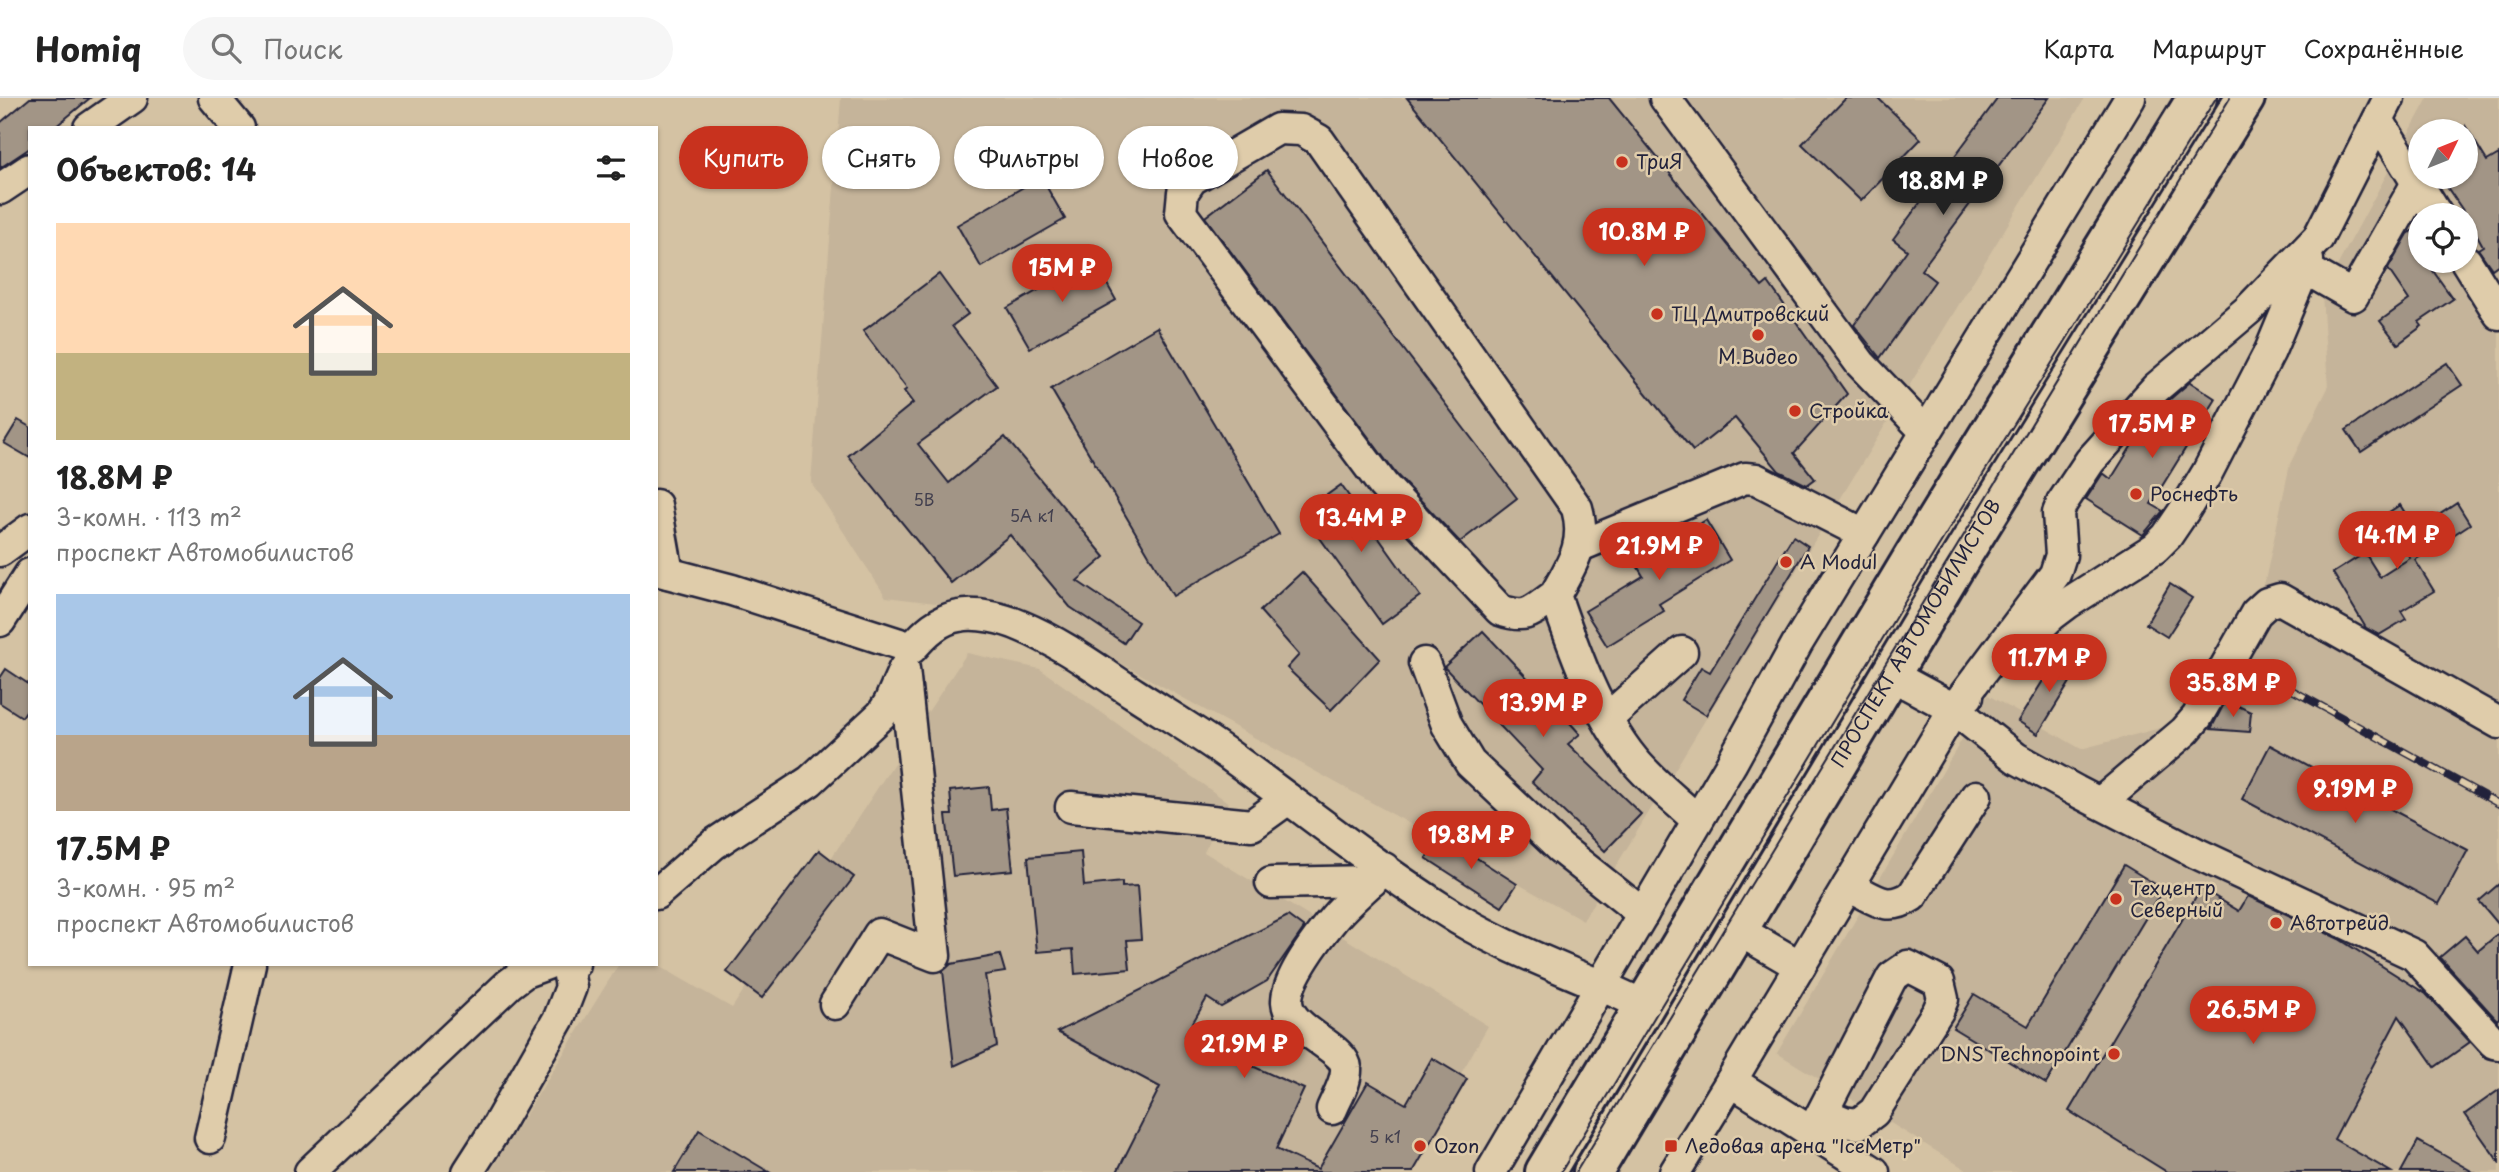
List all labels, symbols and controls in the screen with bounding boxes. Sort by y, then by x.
search box [183,17,673,80]
text: Homiq [35,23,141,73]
icon: search [207,29,245,67]
text: Поиск [263,29,342,68]
text: Карта [2043,30,2114,66]
text: Маршрут [2152,30,2266,66]
text: Сохранённые [2304,30,2464,66]
north arrow [2408,119,2478,189]
map controls [2408,119,2478,273]
chip: Купить [679,126,808,189]
chip: Снять [822,126,940,189]
chip: Фильтры [954,126,1104,189]
chip: Новое [1118,126,1238,189]
text: Объектов: 14 [56,146,256,191]
place label: ТриЯ [1636,147,1682,175]
icon: filters [592,149,630,187]
marker: ТриЯ [1614,154,1630,170]
pin: 18.8M ₽ [1878,158,2008,217]
text: 18.8M ₽ [1898,162,1988,197]
button: locate [2408,203,2478,273]
pin: 10.8M ₽ [1579,208,1709,268]
text: 10.8M ₽ [1599,213,1689,248]
pin: 15M ₽ [1013,244,1111,304]
text: 15M ₽ [1028,249,1096,284]
icon: home [280,268,406,394]
place label: ТЦ Дмитровский [1671,299,1829,327]
marker: ТЦ Дмитровский [1649,306,1665,322]
marker: М.Видео [1750,327,1766,343]
place label: М.Видео [1718,342,1798,370]
place label: Стройка [1809,396,1888,424]
pin: 17.5M ₽ [2087,400,2217,460]
marker: Стройка [1787,403,1803,419]
text: 17.5M ₽ [2108,405,2196,440]
text: 18.8M ₽ [56,454,173,499]
place label: Роснефть [2150,479,2238,507]
marker: Роснефть [2128,486,2144,502]
house number: 5В [914,487,934,511]
street label: ПРОСПЕКТ АВТОМОБИЛИСТОВ [1823,493,2007,772]
pin: 13.4M ₽ [1296,494,1426,554]
text: 3-комн. · 113 m² [56,499,242,534]
text: 13.4M ₽ [1316,499,1406,534]
house number: 5А к1 [1010,503,1054,527]
pin: 14.1M ₽ [2332,512,2462,571]
text: 14.1M ₽ [2354,516,2440,551]
pin: 21.9M ₽ [1594,522,1724,582]
text: 21.9M ₽ [1615,527,1703,562]
text: проспект Автомобилистов [56,534,354,569]
place label: A Modul [1800,547,1877,575]
marker: A Modul [1778,554,1794,570]
pin: 11.7M ₽ [1984,634,2114,694]
icon: home [280,639,406,765]
text: 11.7M ₽ [2008,639,2090,674]
pin: 35.8M ₽ [2168,660,2298,719]
text: 35.8M ₽ [2186,664,2280,699]
pin: 13.9M ₽ [1478,680,1608,739]
text: 13.9M ₽ [1499,684,1587,719]
pin: 9.19M ₽ [2290,766,2420,825]
text: 9.19M ₽ [2313,770,2397,805]
pin: 19.8M ₽ [1406,812,1536,871]
text: 19.8M ₽ [1428,816,1514,851]
text: 17.5M ₽ [56,825,170,870]
text: 3-комн. · 95 m² [56,870,235,905]
place label: Техцентр Северный [2130,873,2223,923]
marker: Техцентр Северный [2108,891,2124,907]
text: проспект Автомобилистов [56,905,354,940]
place label: Автотрейд [2290,908,2389,936]
marker: Автотрейд [2268,915,2284,931]
pin: 26.5M ₽ [2188,986,2318,1046]
text: 26.5M ₽ [2206,991,2300,1026]
pin: 21.9M ₽ [1179,1020,1309,1080]
text: 21.9M ₽ [1200,1025,1288,1060]
place label: DNS Technopoint [1940,1039,2100,1067]
marker: DNS Technopoint [2106,1046,2122,1062]
house number: 5 к1 [1369,1124,1401,1148]
place label: Ozon [1434,1131,1479,1159]
place label: Ледовая арена "IceМетр" [1685,1131,1921,1159]
marker: Ozon [1412,1138,1428,1154]
marker: Ледовая арена "IceМетр" [1663,1138,1679,1154]

